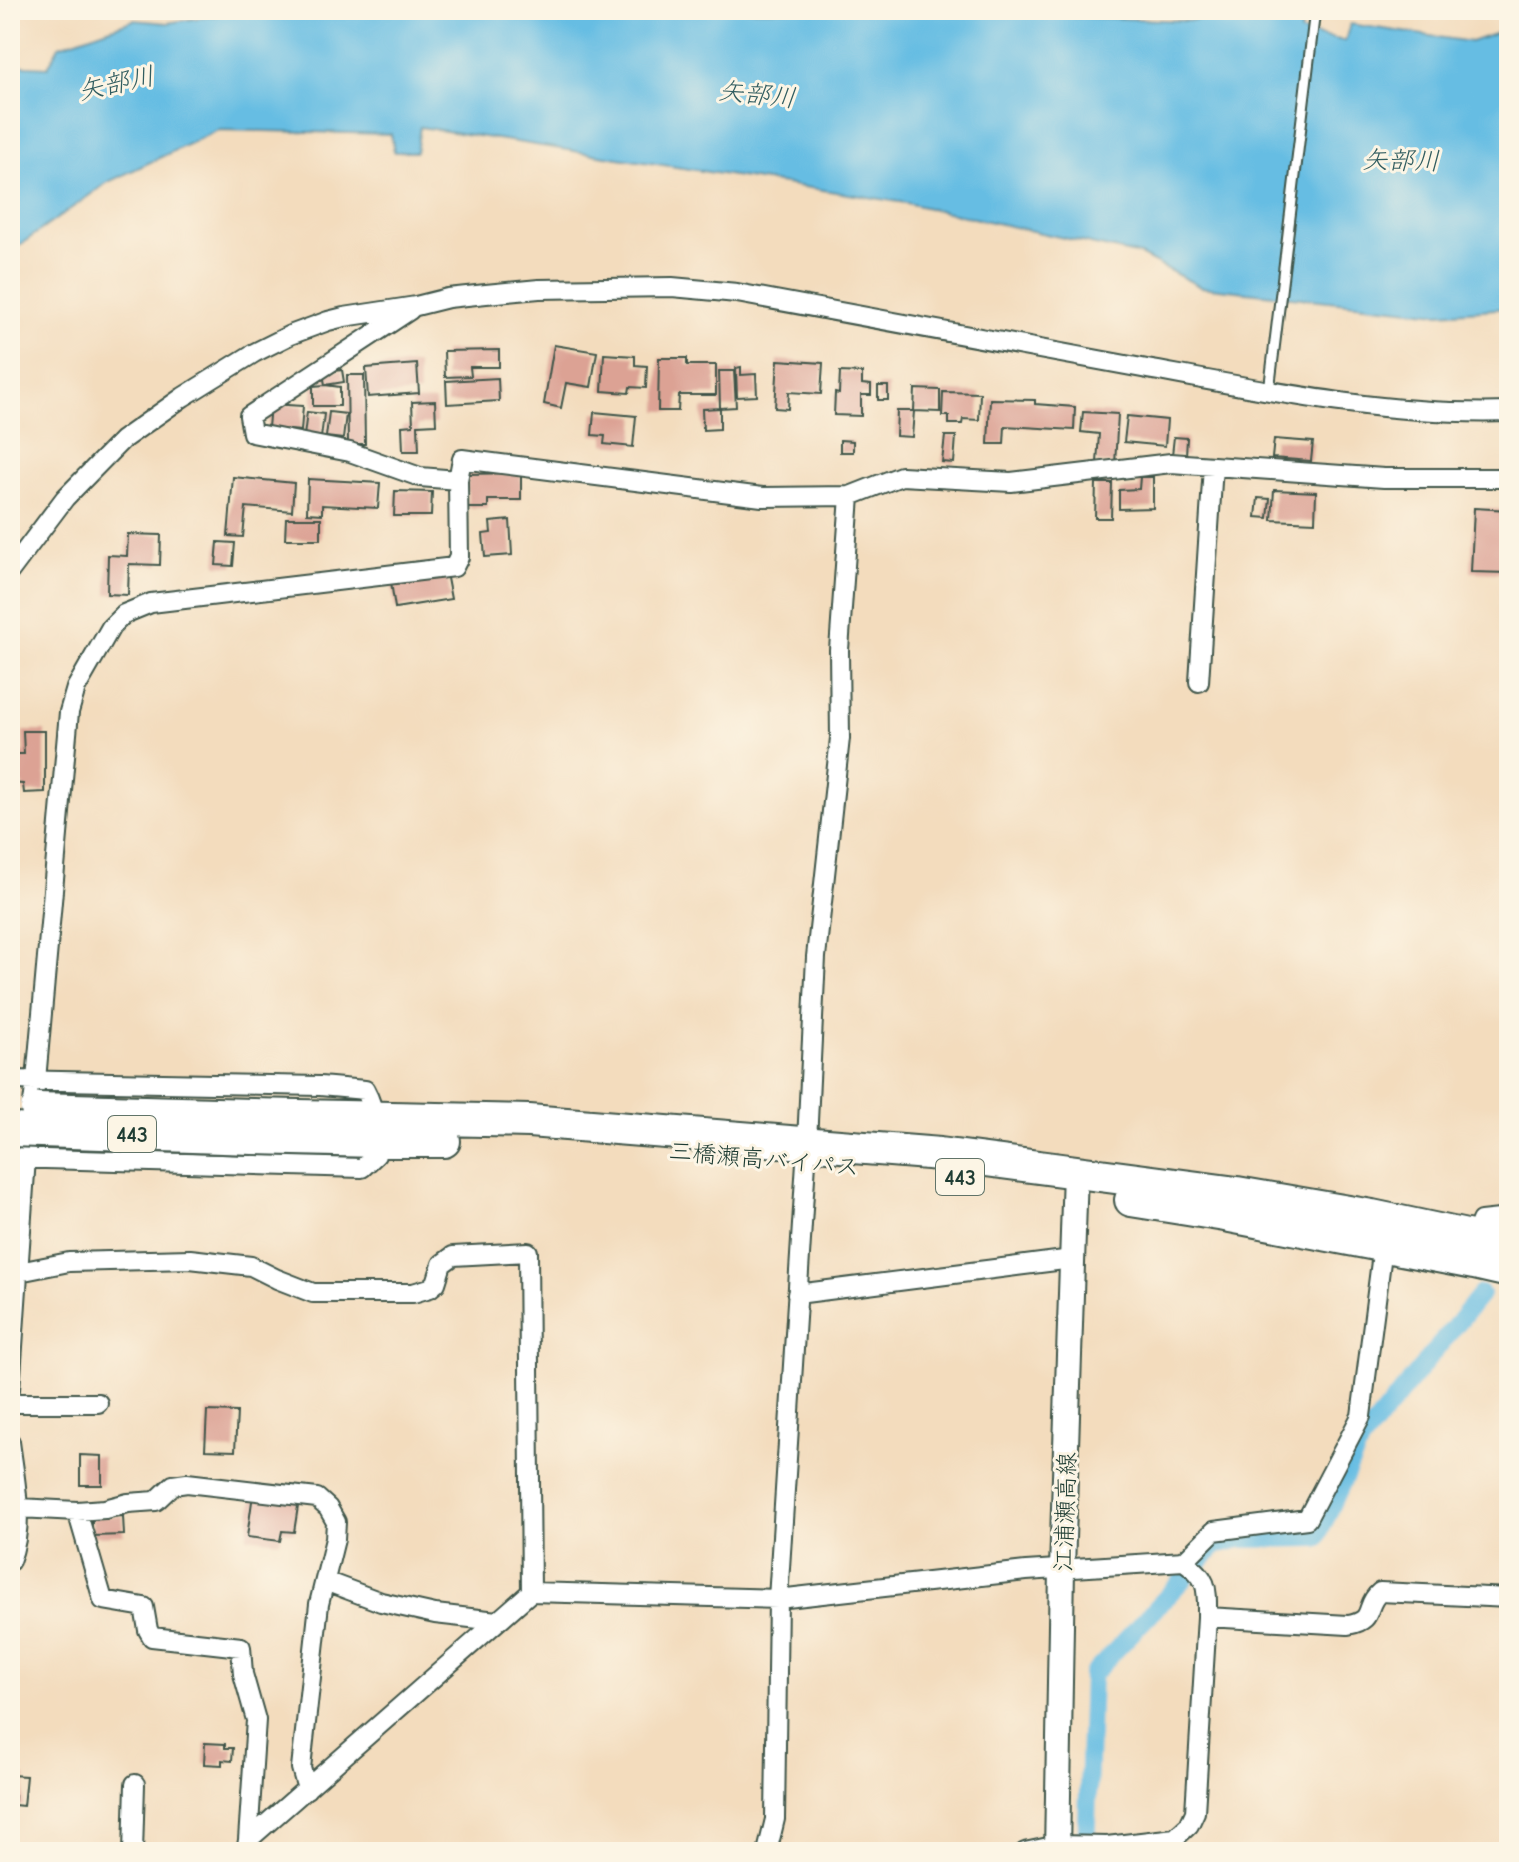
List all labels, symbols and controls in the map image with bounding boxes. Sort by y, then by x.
water label: 矢部川 [75,61,157,107]
water label: 矢部川 [717,76,797,114]
water label: 矢部川 [1362,145,1440,177]
road number: 443 [108,1116,156,1152]
street label: 三橋瀬高バイパス [667,1137,861,1181]
road number: 443 [936,1159,984,1195]
street label: 江浦瀬高線 [1049,1452,1081,1572]

